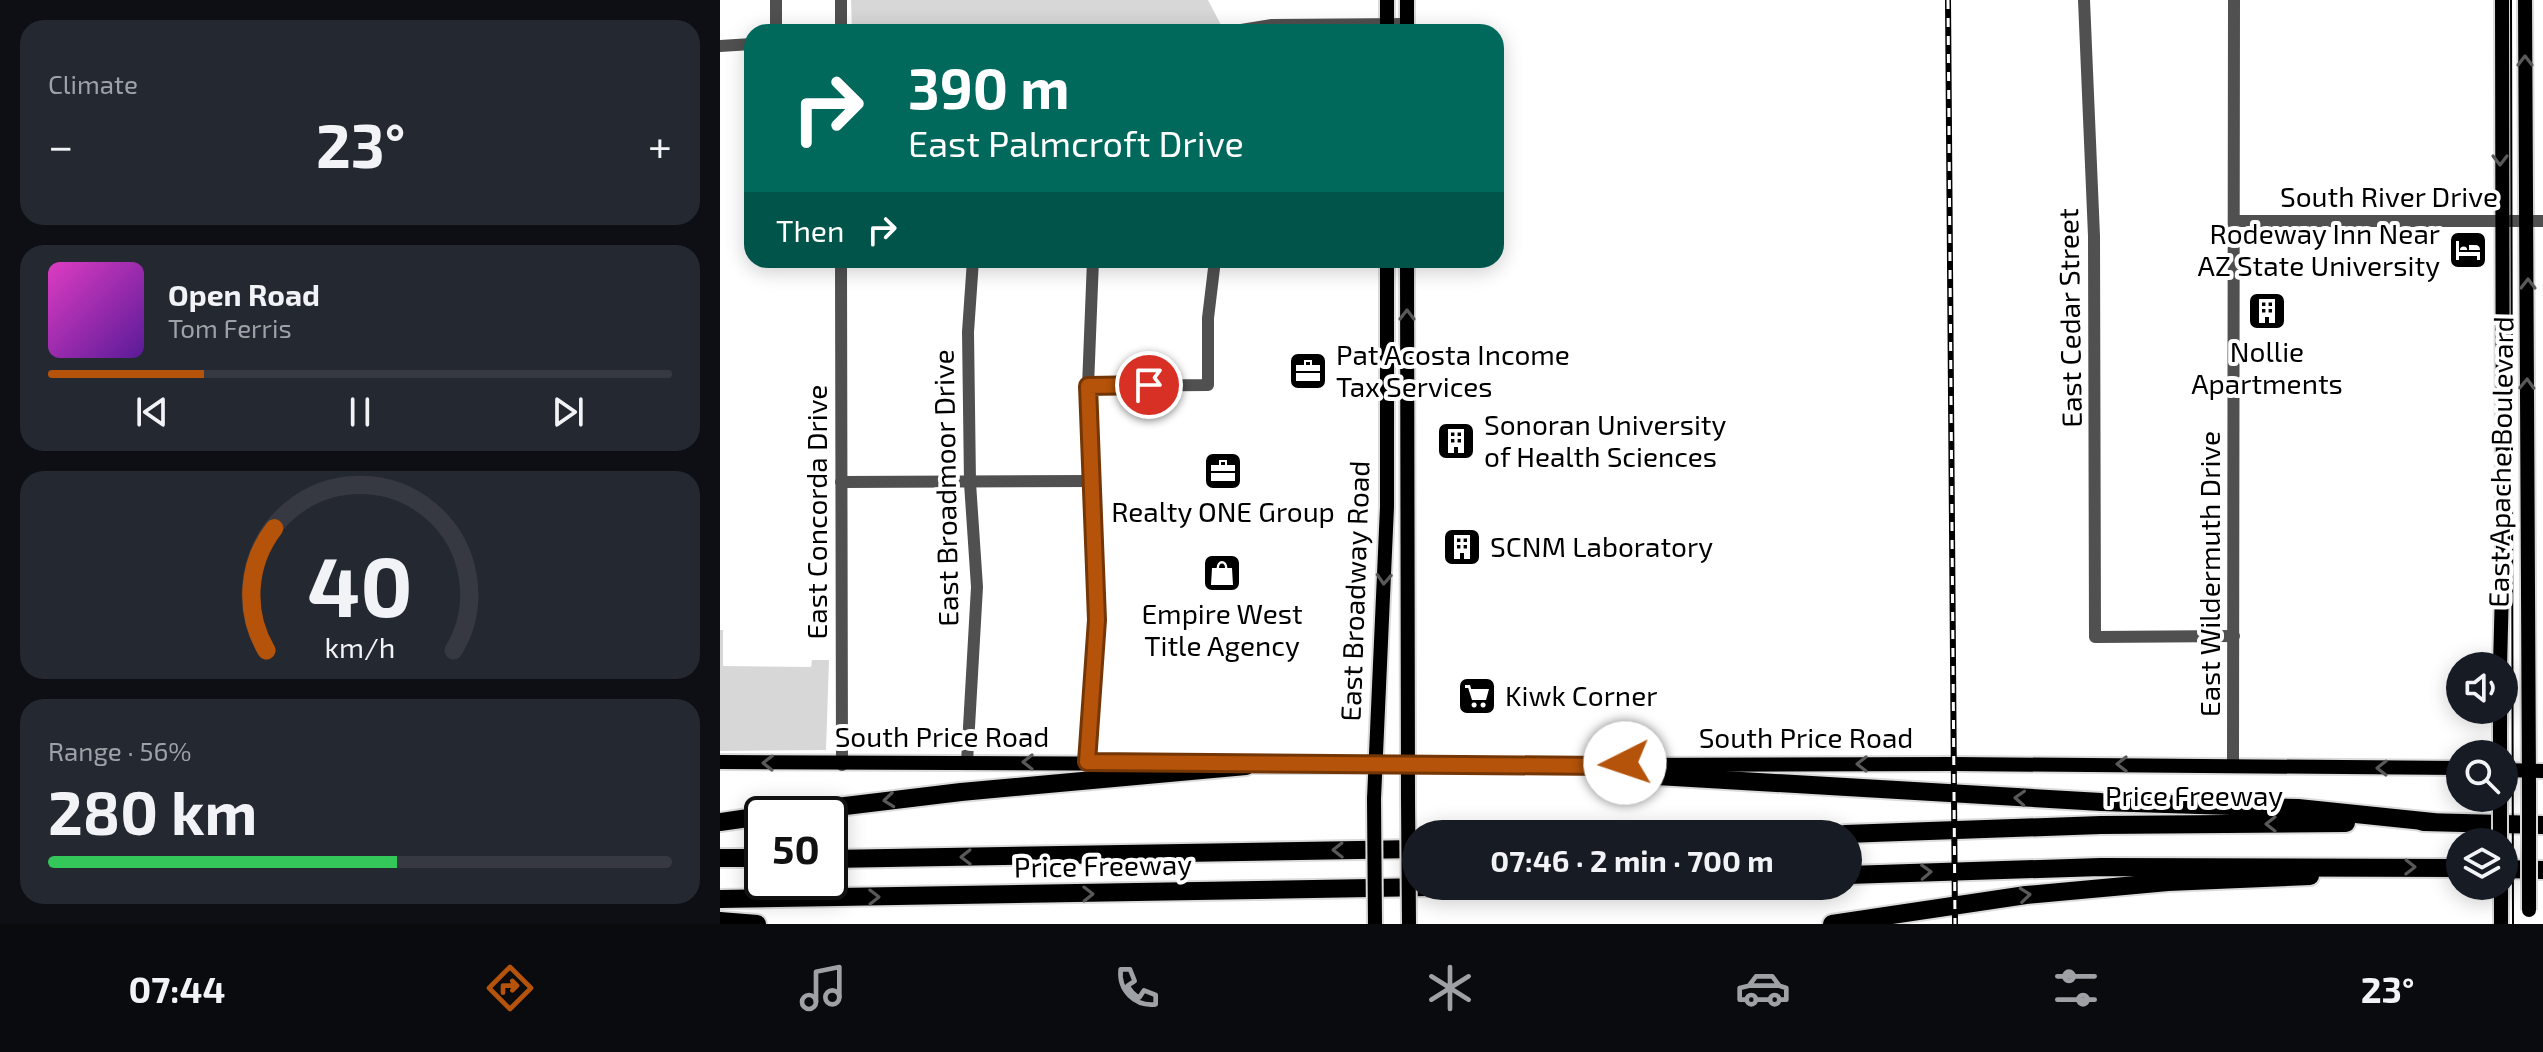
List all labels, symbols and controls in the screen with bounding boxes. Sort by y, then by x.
text: 390 m [908,53,1070,120]
one-way arrow [2516,54,2534,67]
icon: right [776,56,880,160]
text: Climate [48,68,138,99]
text: 23° [316,108,406,180]
text: − [48,118,74,171]
text: + [648,118,672,171]
text: East Palmcroft Drive [908,121,1244,164]
one-way arrow [2491,154,2509,167]
street label: South River Drive [2280,179,2498,213]
icon: right [860,208,904,252]
street label: East Cedar Street [2050,208,2088,428]
text: Then [776,212,844,248]
place label: Rodeway Inn Near AZ State University [2198,216,2440,282]
hotel icon: Rodeway Inn Near AZ State University [2447,229,2489,271]
text: Open Road [168,276,320,312]
one-way arrow [2519,277,2537,290]
building icon: Nollie Apartments [2246,290,2288,332]
one-way arrow [1398,308,1416,321]
text: Tom Ferris [168,312,292,343]
street label: East Apache Boulevard [2480,316,2520,608]
place label: Nollie Apartments [2191,334,2343,400]
place label: Pat Acosta Income Tax Services [1336,337,1570,403]
street label: East Broadmoor Drive [926,349,964,627]
office icon: Pat Acosta Income Tax Services [1287,350,1329,392]
pin [1115,351,1183,419]
icon: arrive [1127,363,1171,407]
one-way arrow [2519,377,2536,390]
street label: East Concorda Drive [799,385,833,639]
icon: previous [130,390,174,434]
icon: pause [338,390,382,434]
icon: next [546,390,590,434]
place label: Sonoran University of Health Sciences [1484,407,1727,473]
building icon: Sonoran University of Health Sciences [1435,420,1477,462]
street label: East Wildermuth Drive [2192,431,2226,717]
office icon: Realty ONE Group [1202,450,1244,492]
street label: East Broadway Road [1332,460,1376,722]
place label: Realty ONE Group [1111,494,1335,528]
building icon: SCNM Laboratory [1441,526,1483,568]
place label: SCNM Laboratory [1490,529,1713,563]
text: 40 [307,533,413,633]
shop icon: Empire West Title Agency [1201,552,1243,594]
one-way arrow [1376,573,1393,586]
place label: Empire West Title Agency [1141,596,1303,662]
text: km/h [325,629,395,664]
map controls [2446,652,2518,900]
button: sound [2446,652,2518,724]
supermarket icon: Kiwk Corner [1456,675,1498,717]
place label: Kiwk Corner [1505,678,1657,712]
street label: South Price Road [835,719,1049,753]
street label: South Price Road [1699,720,1913,754]
position arrow [1583,721,1667,805]
text: Range · 56% [48,735,192,766]
button: search [2446,740,2518,812]
one-way arrow [1021,753,1034,771]
one-way arrow [761,755,774,772]
one-way arrow [1855,755,1868,773]
one-way arrow [2115,756,2128,773]
one-way arrow [2375,759,2388,777]
text: 280 km [48,775,257,847]
street label: Price Freeway [2105,778,2283,812]
one-way arrow [2013,790,2026,807]
one-way arrow [882,791,895,808]
speed limit sign: 50 [744,796,848,900]
one-way arrow [2264,815,2277,833]
button: layers [2446,828,2518,900]
one-way arrow [1331,841,1344,859]
text: 07:46 · 2 min · 700 m [1490,842,1774,878]
street label: Price Freeway [1014,846,1193,884]
one-way arrow [959,848,972,865]
one-way arrow [2404,858,2417,876]
one-way arrow [1920,864,1933,881]
one-way arrow [1082,885,1095,903]
one-way arrow [2019,887,2032,904]
one-way arrow [868,888,881,906]
icon: directions [482,960,538,1016]
icon: music [795,960,851,1016]
icon: phone [1109,960,1165,1016]
icon: climate [1422,960,1478,1016]
icon: car [1735,960,1791,1016]
icon: filters [2048,960,2104,1016]
text: 07:44 [129,967,225,1010]
text: 23° [2361,967,2414,1010]

